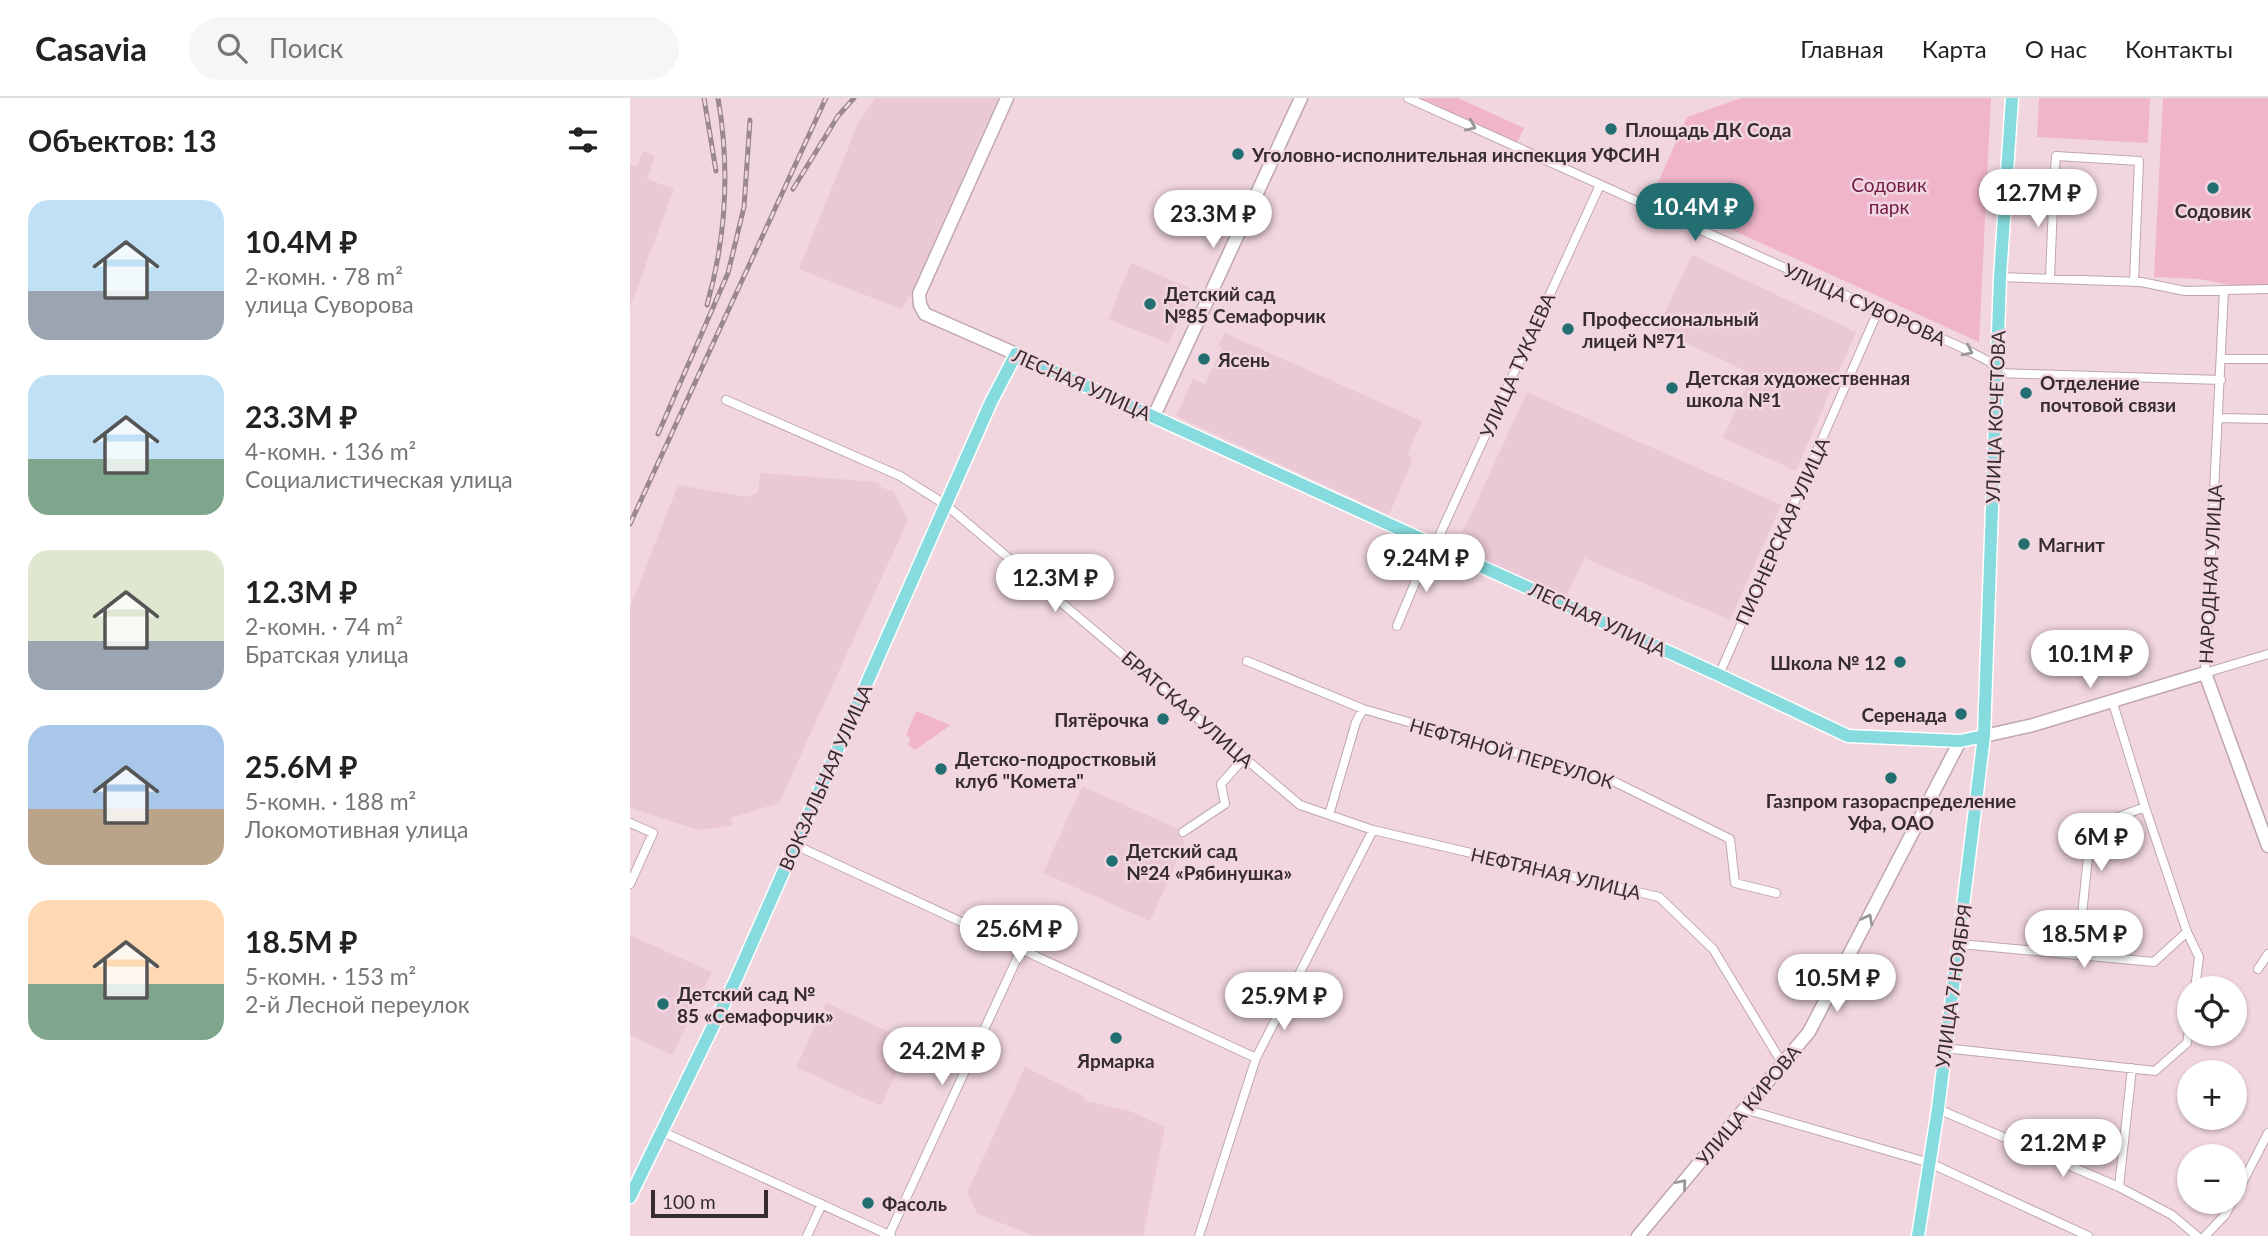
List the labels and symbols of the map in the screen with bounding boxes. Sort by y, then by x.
one-way arrow [1463,118,1476,132]
place label: Площадь ДК Сода [1625,118,1791,141]
marker: Площадь ДК Сода [1603,121,1619,137]
place label: Уголовно-исполнительная инспекция УФСИН [1251,143,1660,166]
marker: Уголовно-исполнительная инспекция УФСИН [1230,146,1246,162]
pin: 12.7M ₽ [1973,170,2103,229]
park label: Содовик парк [1851,173,1927,218]
marker: Содовик [2205,180,2221,196]
pin: 10.4M ₽ [1630,184,1760,243]
pin: 23.3M ₽ [1148,190,1278,250]
place label: Содовик [2175,199,2252,222]
street label: УЛИЦА СУВОРОВА [1780,258,1950,350]
place label: Детский сад №85 Семафорчик [1164,282,1326,327]
street label: УЛИЦА ТУКАЕВА [1475,289,1559,441]
marker: Детский сад №85 Семафорчик [1142,296,1158,312]
place label: Профессиональный лицей №71 [1582,307,1759,352]
marker: Профессиональный лицей №71 [1560,321,1576,337]
street label: УЛИЦА КОЧЕТОВА [1980,330,2010,504]
one-way arrow [1961,342,1973,356]
street label: ЛЕСНАЯ УЛИЦА [1008,343,1155,425]
place label: Ясень [1217,348,1270,371]
marker: Ясень [1196,351,1212,367]
place label: Детская художественная школа №1 [1686,366,1910,411]
place label: Отделение почтовой связи [2040,371,2176,416]
marker: Детская художественная школа №1 [1664,380,1680,396]
marker: Отделение почтовой связи [2018,385,2034,401]
street label: ПИОНЕРСКАЯ УЛИЦА [1730,433,1834,628]
street label: НАРОДНАЯ УЛИЦА [2194,483,2226,664]
place label: Магнит [2038,533,2105,556]
pin: 9.24M ₽ [1361,534,1491,594]
marker: Магнит [2016,536,2032,552]
pin: 12.3M ₽ [990,554,1120,614]
street label: ЛЕСНАЯ УЛИЦА [1525,577,1670,661]
pin: 10.1M ₽ [2025,630,2155,690]
street label: БРАТСКАЯ УЛИЦА [1117,646,1259,773]
place label: Школа № 12 [1770,651,1886,674]
marker: Школа № 12 [1892,654,1908,670]
street label: ВОКЗАЛЬНАЯ УЛИЦА [774,680,876,874]
place label: Серенада [1861,703,1947,726]
marker: Серенада [1953,706,1969,722]
place label: Пятёрочка [1054,708,1149,731]
marker: Пятёрочка [1155,711,1171,727]
street label: НЕФТЯНОЙ ПЕРЕУЛОК [1407,713,1617,793]
place label: Детско-подростковый клуб "Комета" [955,747,1156,792]
marker: Детско-подростковый клуб "Комета" [933,761,949,777]
marker: Газпром газораспределение Уфа, ОАО [1883,770,1899,786]
place label: Газпром газораспределение Уфа, ОАО [1766,789,2016,834]
pin: 6M ₽ [2060,814,2142,873]
place label: Детский сад №24 «Рябинушка» [1126,839,1292,884]
street label: НЕФТЯНАЯ УЛИЦА [1469,842,1644,904]
marker: Детский сад №24 «Рябинушка» [1104,853,1120,869]
street label: УЛИЦА 7 НОЯБРЯ [1930,903,1976,1069]
pin: 25.6M ₽ [954,906,1084,965]
pin: 18.5M ₽ [2019,910,2149,970]
one-way arrow [1859,913,1873,926]
pin: 10.5M ₽ [1772,954,1902,1014]
pin: 25.9M ₽ [1219,972,1349,1032]
place label: Детский сад № 85 «Семафорчик» [677,982,834,1027]
marker: Детский сад № 85 «Семафорчик» [655,996,671,1012]
pin: 24.2M ₽ [877,1028,1007,1087]
marker: Ярмарка [1108,1030,1124,1046]
street label: УЛИЦА КИРОВА [1691,1040,1805,1170]
place label: Ярмарка [1076,1049,1155,1072]
pin: 21.2M ₽ [1998,1119,2128,1179]
one-way arrow [1674,1179,1686,1192]
scale bar [651,1187,768,1219]
place label: Фасоль [882,1192,947,1215]
marker: Фасоль [860,1195,876,1211]

